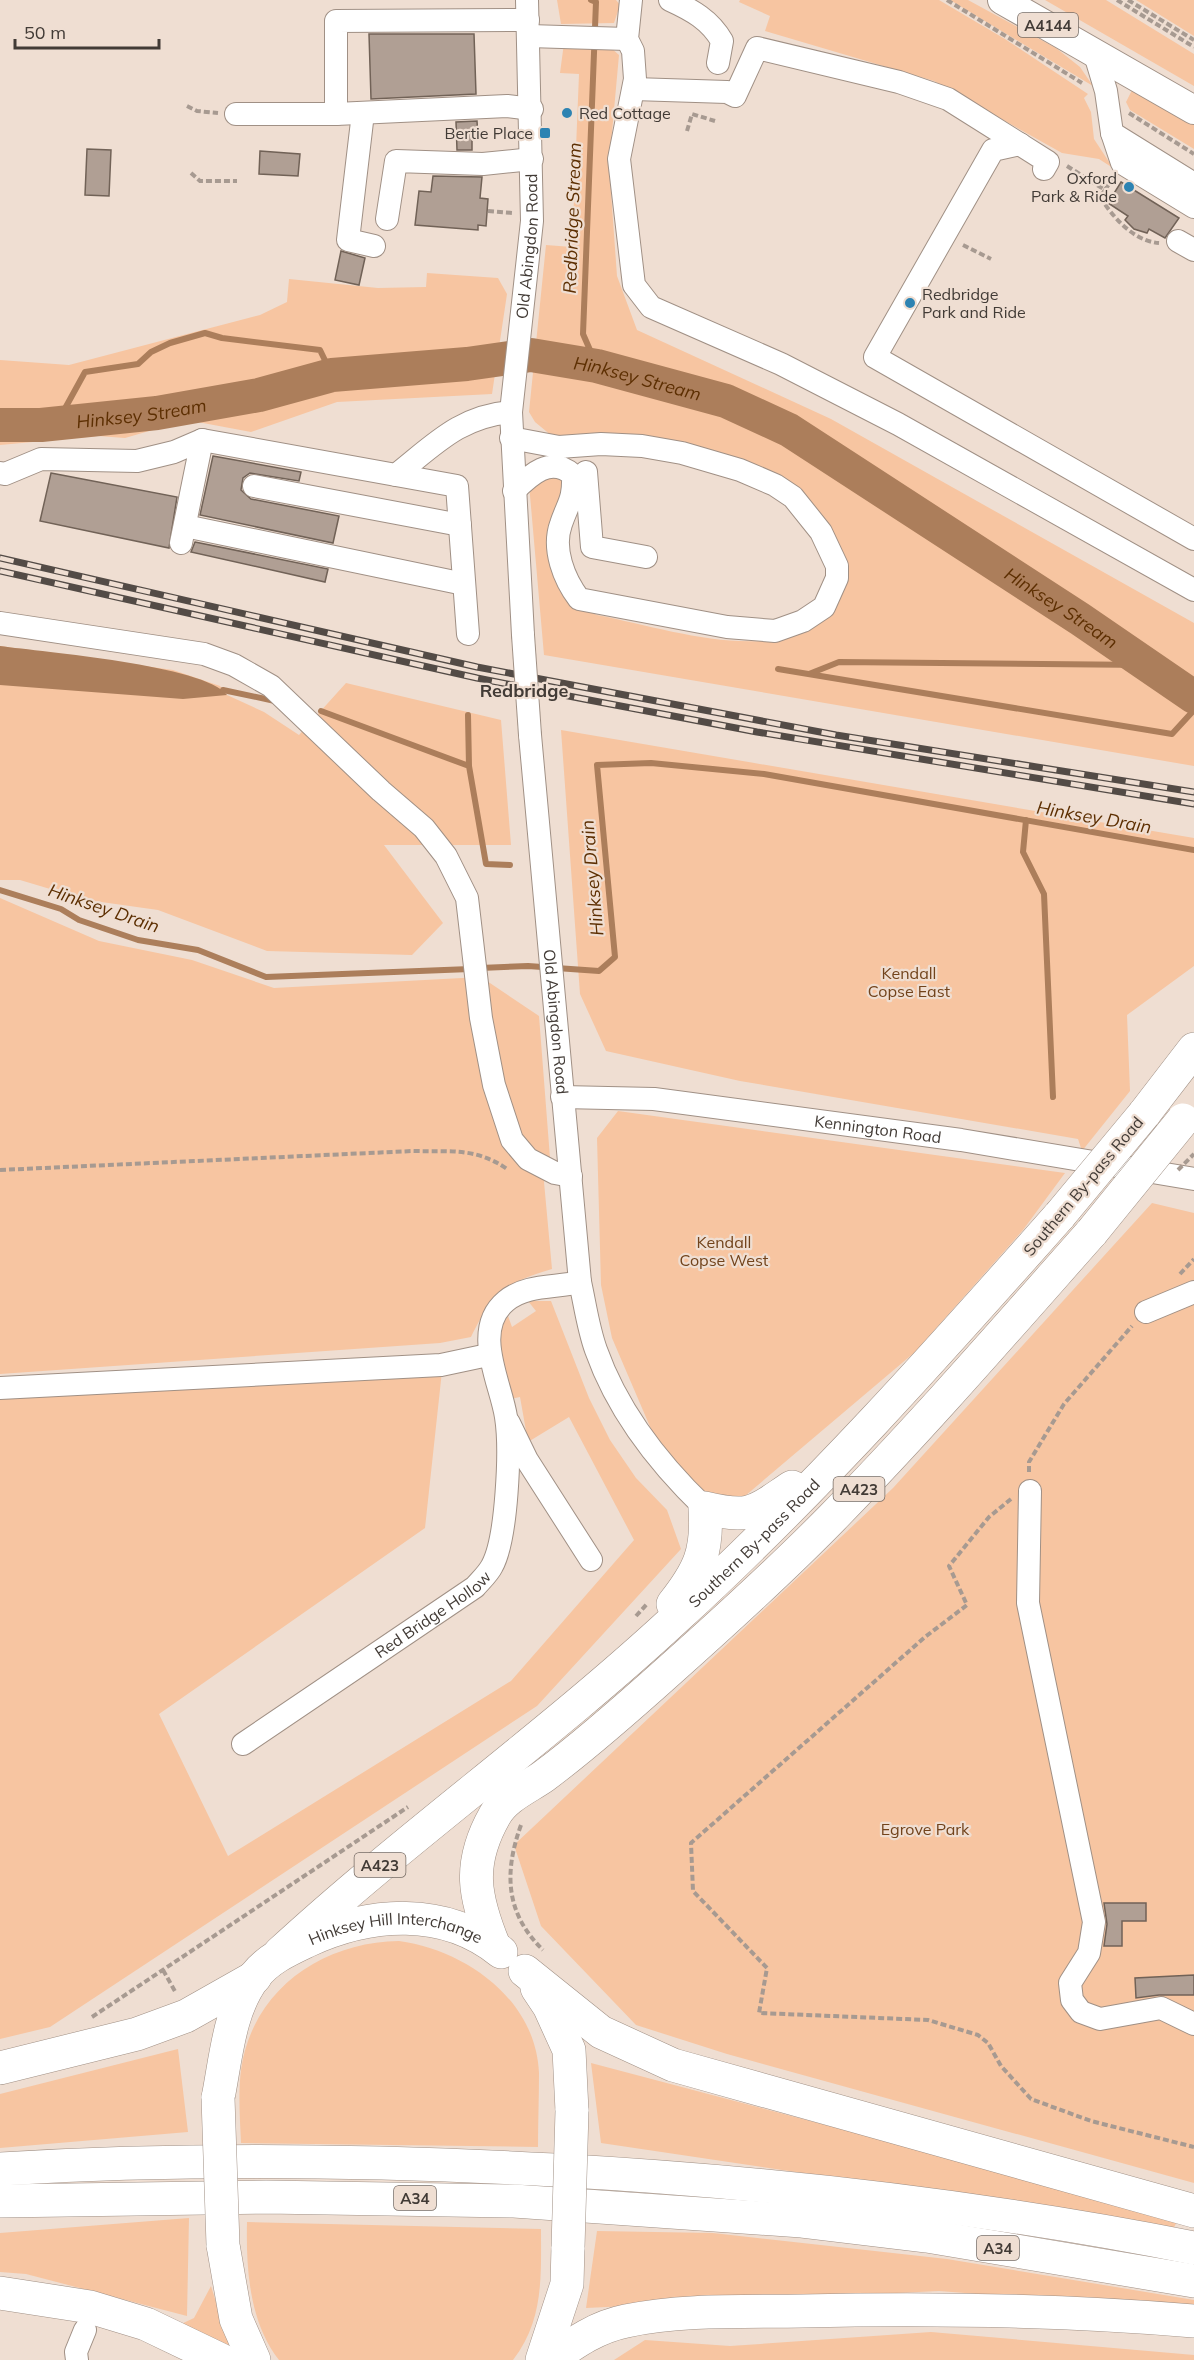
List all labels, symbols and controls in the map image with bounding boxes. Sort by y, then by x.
scale bar [15,12,159,50]
road number: A4144 [1018,13,1078,37]
text: 50 m [24,21,66,44]
place label: Red Cottage [579,103,671,123]
marker: Red Cottage [560,106,574,120]
place label: Bertie Place [445,123,533,143]
marker: Bertie Place [538,126,552,140]
water label: Redbridge Stream [558,142,586,294]
place label: Oxford Park & Ride [1031,168,1117,206]
street label: Old Abingdon Road [511,173,542,320]
marker: Oxford Park & Ride [1122,180,1136,194]
place label: Redbridge Park and Ride [922,284,1026,322]
marker: Redbridge Park and Ride [903,296,917,310]
water label: Hinksey Stream [572,351,704,405]
water label: Hinksey Stream [75,393,208,433]
water label: Hinksey Stream [1000,562,1122,653]
district label: Redbridge [480,679,568,702]
water label: Hinksey Drain [1035,796,1153,838]
water label: Hinksey Drain [575,819,609,937]
water label: Hinksey Drain [45,878,163,938]
street label: Old Abingdon Road [540,948,573,1095]
park label: Kendall Copse East [868,963,951,1001]
street label: Kennington Road [813,1111,943,1147]
street label: Southern By-pass Road [1019,1112,1147,1260]
park label: Kendall Copse West [680,1232,769,1270]
street label: Southern By-pass Road [684,1474,824,1612]
road number: A423 [834,1477,884,1501]
street label: Red Bridge Hollow [371,1566,495,1662]
park label: Egrove Park [881,1819,970,1839]
road number: A423 [354,1853,406,1877]
text: Hinksey Hill Interchange [305,1908,486,1949]
street label: Hinksey Hill Interchange [305,1933,483,1953]
road number: A34 [394,2186,436,2210]
road number: A34 [977,2236,1019,2260]

